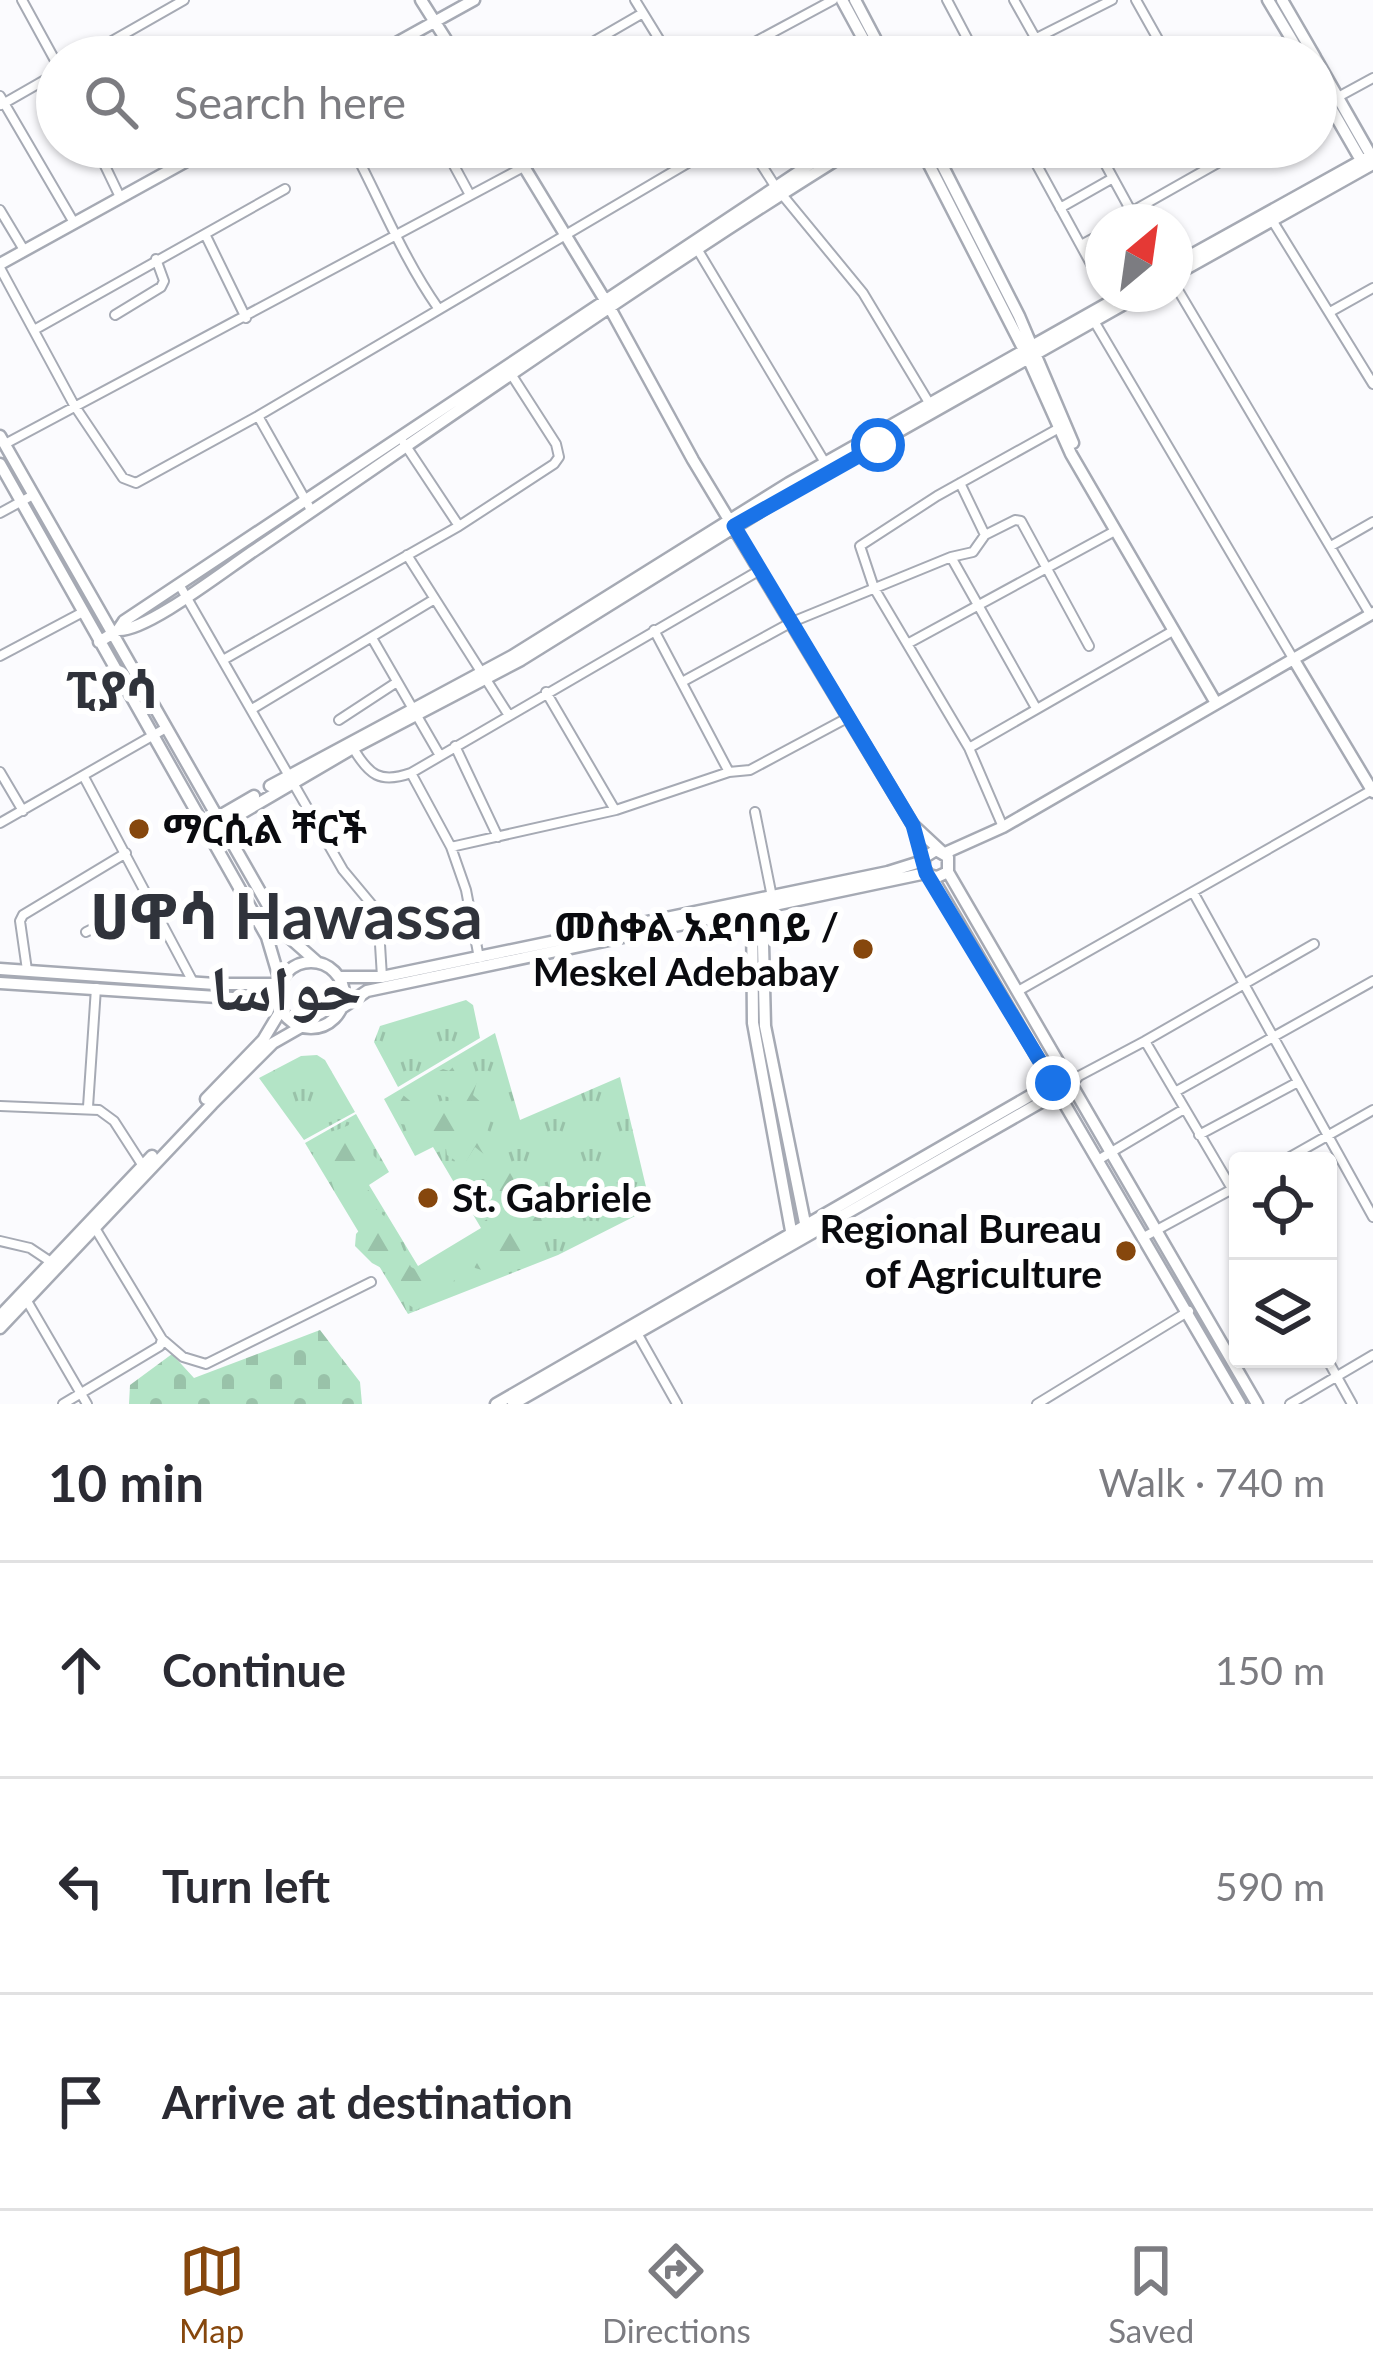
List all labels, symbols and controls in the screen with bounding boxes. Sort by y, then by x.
search box [36,36,1337,168]
icon: search [78,69,144,135]
text: Search here [174,75,406,129]
north arrow [1085,204,1193,312]
route start [851,418,905,472]
district label: ፒያሳ [66,658,158,719]
place label: ማርሲል ቸርች [163,805,367,851]
marker: ማርሲል ቸርች [126,816,152,842]
district label: ሀዋሳ Hawassa حواسا [89,877,483,1024]
place label: መስቀል አደባባይ / Meskel Adebabay [533,903,839,994]
marker: መስቀል አደባባይ / Meskel Adebabay [850,936,876,962]
route end [1026,1056,1080,1110]
map controls [1229,1152,1337,1368]
button: locate [1229,1152,1337,1260]
place label: St. Gabriele [452,1174,652,1220]
marker: St. Gabriele [415,1185,441,1211]
place label: Regional Bureau of Agriculture [820,1205,1102,1296]
marker: Regional Bureau of Agriculture [1113,1238,1139,1264]
button: layers [1229,1260,1337,1368]
text: 10 min [48,1452,204,1513]
text: Walk · 740 m [1098,1459,1325,1505]
icon: ahead [48,1637,114,1703]
text: Continue [162,1643,346,1697]
text: 150 m [1215,1647,1325,1693]
icon: left [48,1853,114,1919]
text: Turn left [162,1859,330,1913]
text: 590 m [1215,1863,1325,1909]
icon: arrive [48,2069,114,2135]
text: Arrive at destination [162,2075,573,2129]
tab: Map [179,2238,245,2350]
tab: Directions [602,2238,751,2350]
tab: Saved [1108,2238,1194,2350]

